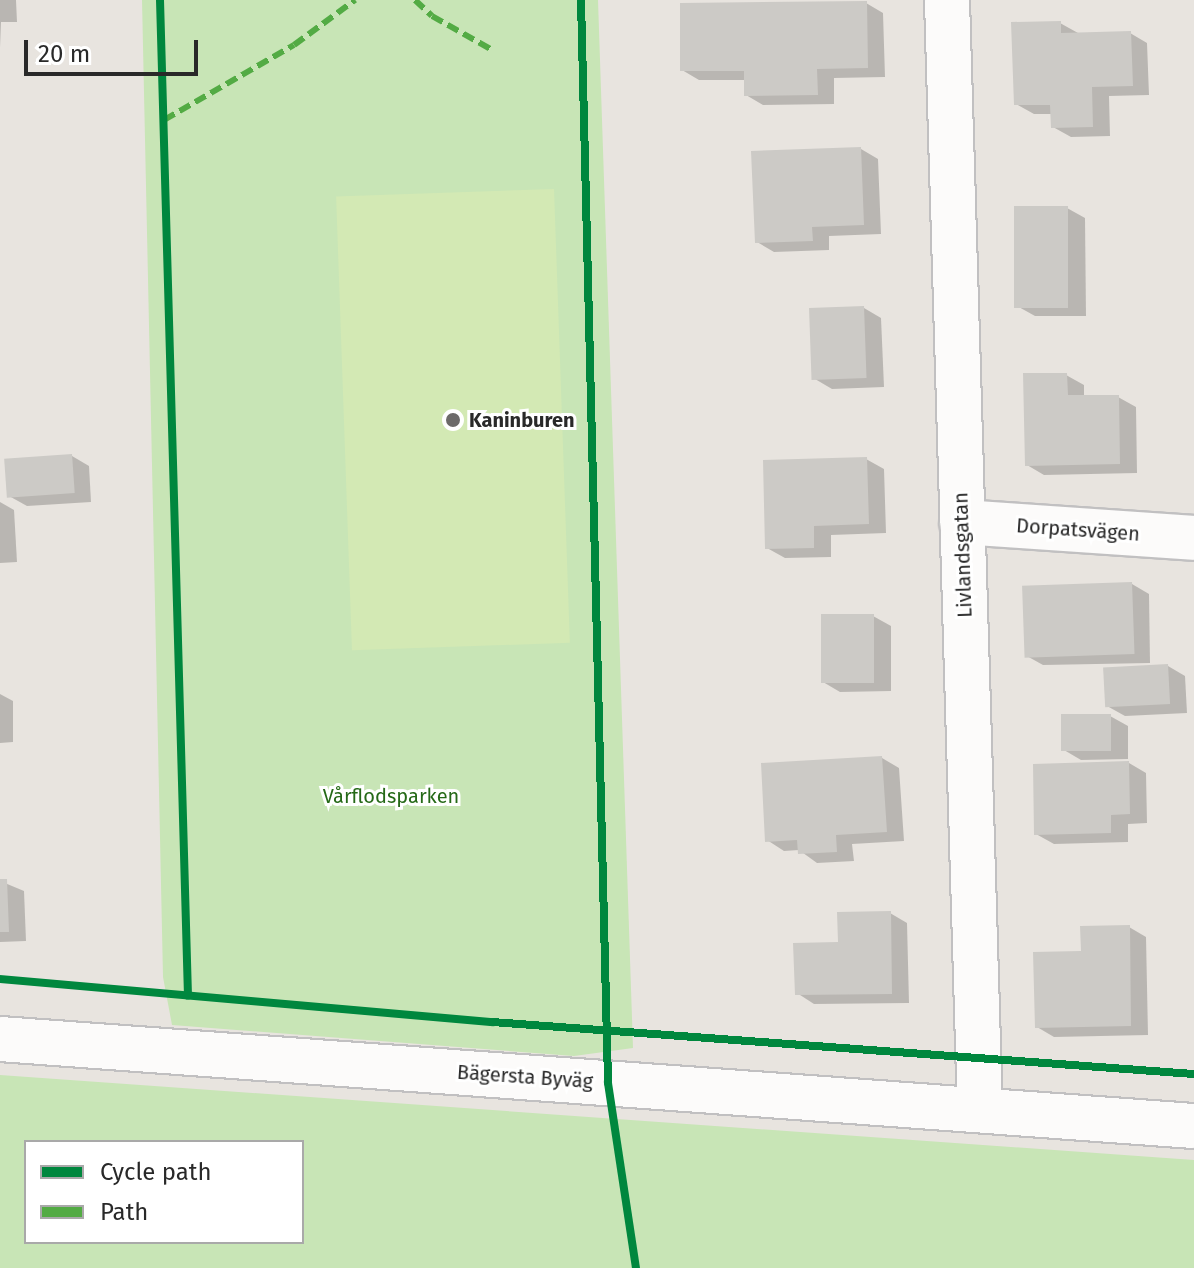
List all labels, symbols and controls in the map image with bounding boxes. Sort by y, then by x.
scale bar [28,24,202,74]
text: 20 m [38,40,90,68]
place label: Kaninburen [469,408,575,432]
marker: Kaninburen [444,411,462,429]
street label: Livlandsgatan [949,492,977,618]
street label: Dorpatsvägen [1015,514,1141,546]
park label: Vårflodsparken [323,784,459,808]
street label: Bägersta Byväg [456,1060,594,1094]
legend [24,1140,304,1244]
text: Cycle path [100,1158,212,1186]
text: Path [100,1198,148,1226]

